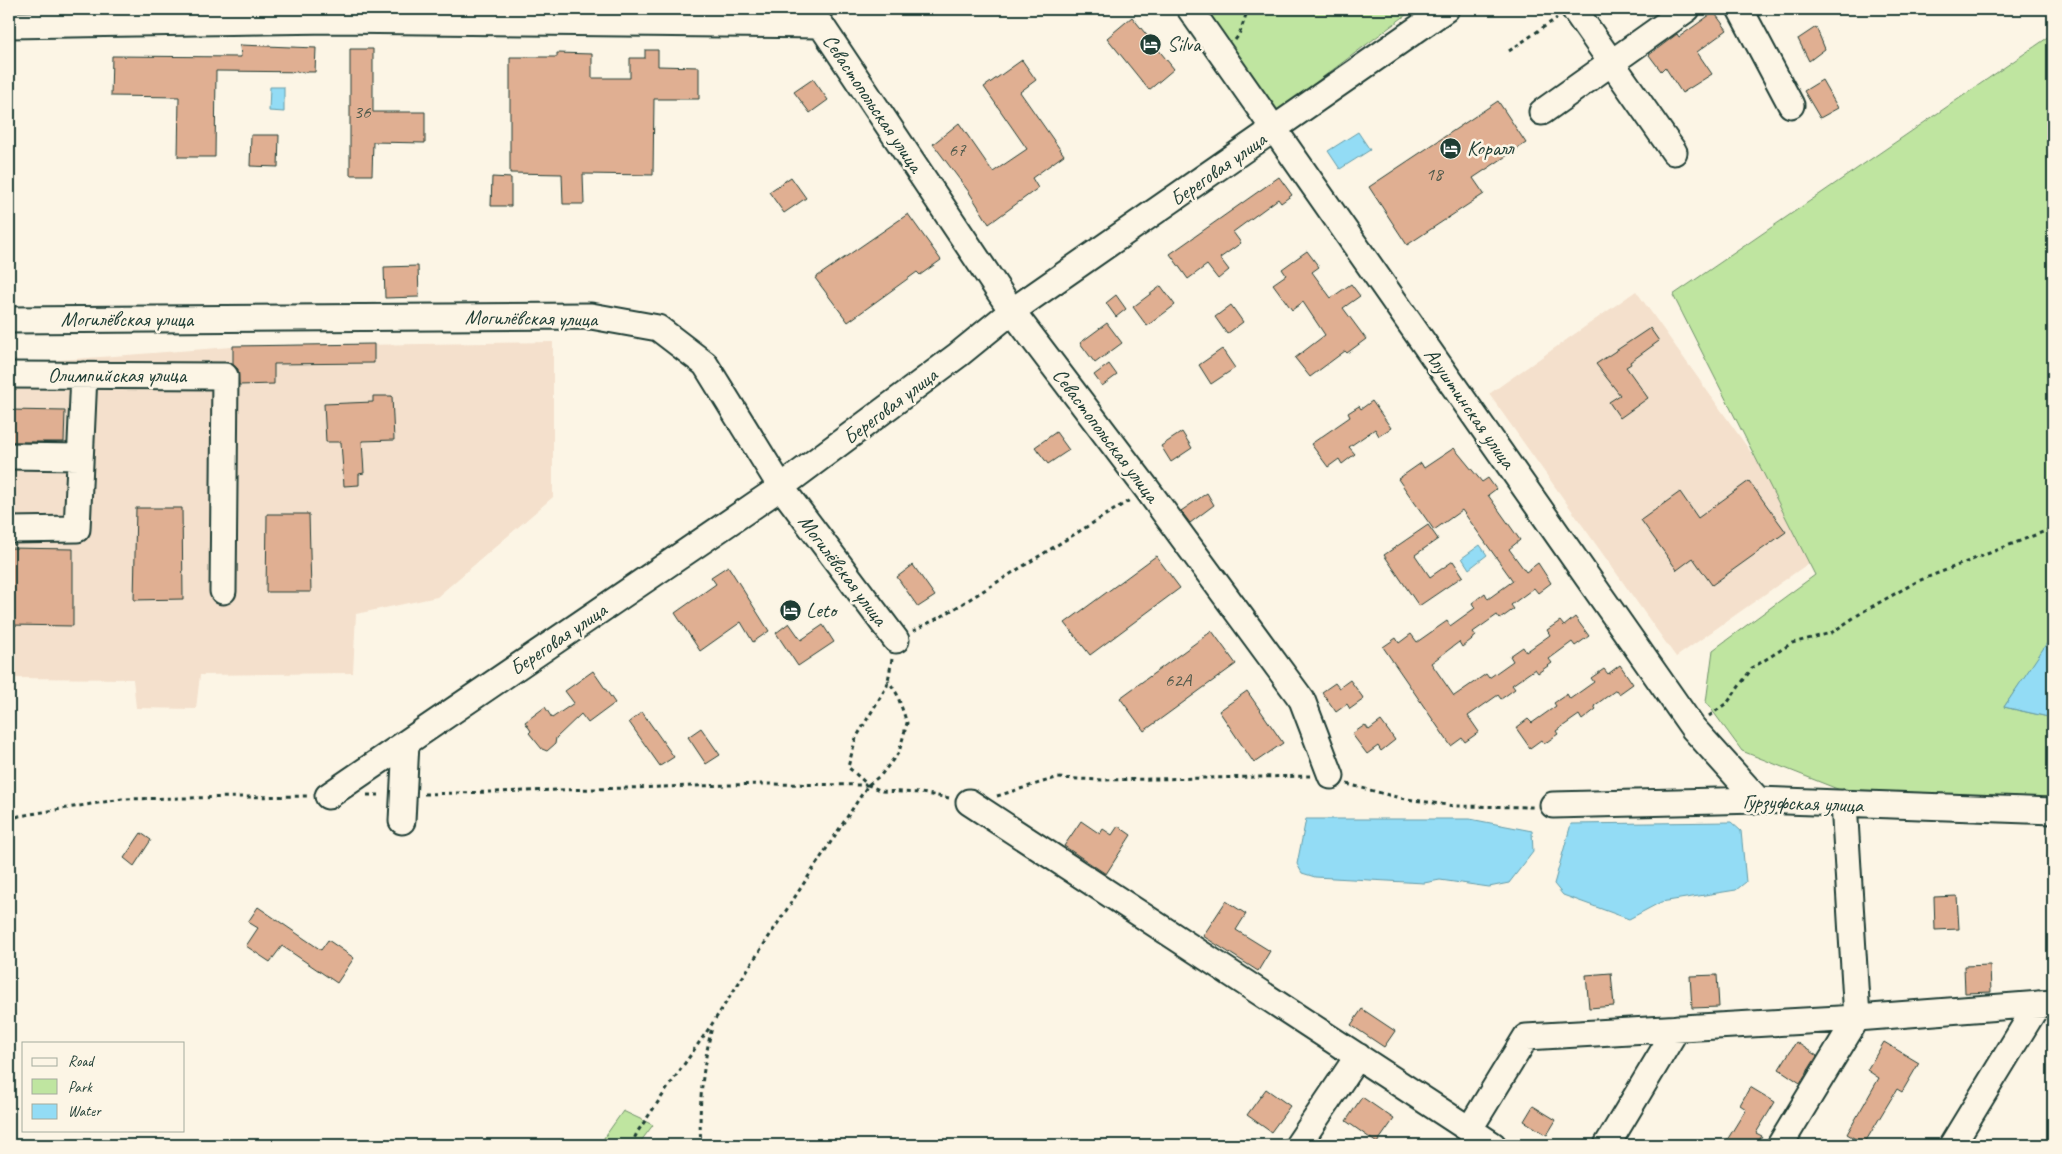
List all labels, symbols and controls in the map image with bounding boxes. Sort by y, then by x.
street label: Севастопольская улица [817,29,930,179]
place label: Silva [1167,31,1202,57]
hotel icon: Silva [1139,32,1163,56]
house number: 36 [353,100,372,124]
street label: Береговая улица [1165,125,1272,212]
place label: Коралл [1467,135,1515,161]
hotel icon: Коралл [1439,136,1463,160]
house number: 67 [948,138,967,162]
house number: 18 [1425,162,1445,186]
street label: Могилёвская улица [465,304,599,332]
street label: Могилёвская улица [61,306,195,332]
street label: Алуштинская улица [1419,342,1522,475]
street label: Береговая улица [838,361,944,450]
street label: Олимпийская улица [48,362,188,388]
street label: Севастопольская улица [1047,363,1166,509]
street label: Могилёвская улица [793,509,894,632]
street label: Береговая улица [504,596,613,681]
place label: Leto [806,597,839,623]
hotel icon: Leto [778,598,802,622]
house number: 62А [1165,668,1193,692]
street label: Гурзуфская улица [1742,788,1866,818]
legend [22,1042,185,1132]
text: Road [68,1052,95,1071]
text: Park [68,1078,93,1097]
text: Water [68,1102,102,1121]

